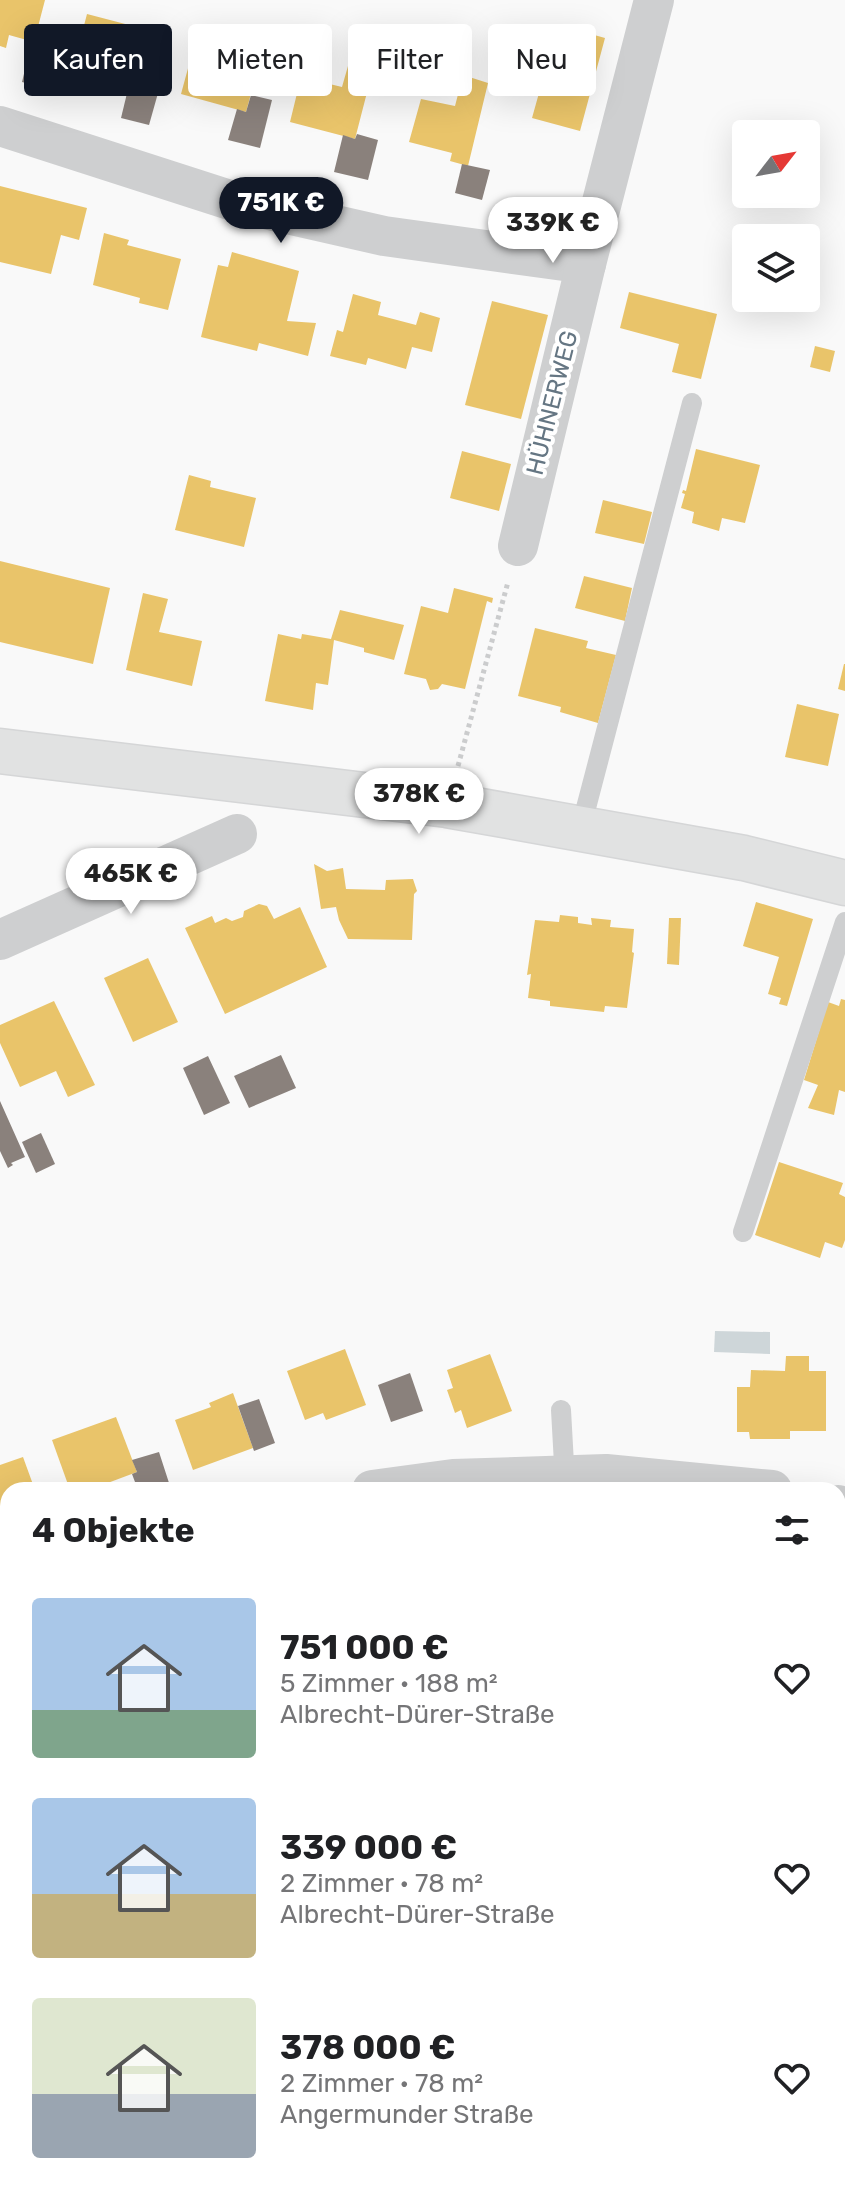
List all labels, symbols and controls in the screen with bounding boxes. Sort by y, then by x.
chip: Kaufen [24,24,172,96]
chip: Mieten [188,24,332,96]
chip: Filter [348,24,472,96]
chip: Neu [488,24,596,96]
north arrow [732,120,820,208]
map controls [732,120,820,312]
pin: 751K € [216,177,346,245]
text: 751K € [237,187,325,218]
pin: 339K € [488,197,618,265]
text: 339K € [506,207,600,238]
button: layers [732,224,820,312]
street label: HÜHNERWEG [521,328,583,478]
pin: 378K € [354,768,484,836]
text: 378K € [373,778,465,809]
pin: 465K € [66,848,196,916]
text: 465K € [84,858,178,889]
icon: filters [770,1508,814,1552]
text: 4 Objekte [32,1510,195,1551]
text: 751 000 € [280,1627,449,1668]
icon: home [96,1630,192,1726]
icon: heart [770,1656,814,1700]
text: 5 Zimmer · 188 m² [280,1668,498,1699]
text: Albrecht-Dürer-Straße [280,1699,555,1730]
text: 339 000 € [280,1827,457,1868]
icon: home [96,1830,192,1926]
icon: heart [770,1856,814,1900]
text: 2 Zimmer · 78 m² [280,1868,483,1899]
text: Albrecht-Dürer-Straße [280,1899,555,1930]
text: 378 000 € [280,2027,455,2068]
icon: home [96,2030,192,2126]
icon: heart [770,2056,814,2100]
text: 2 Zimmer · 78 m² [280,2068,483,2099]
text: Angermunder Straße [280,2099,534,2130]

